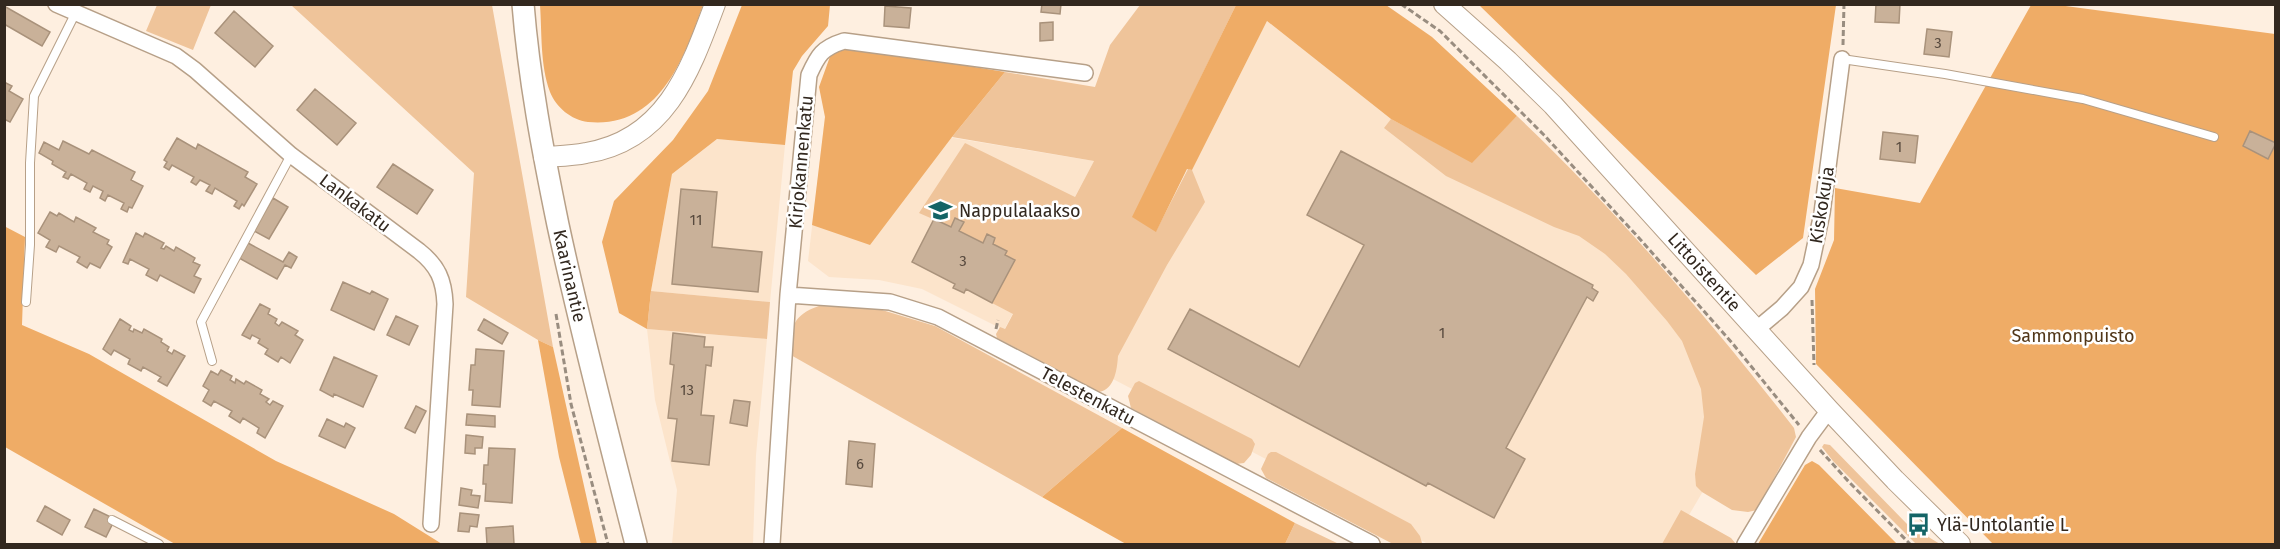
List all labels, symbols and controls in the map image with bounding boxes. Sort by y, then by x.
house number: 3 [1934,34,1942,52]
street label: Kirjokannenkatu [784,94,818,230]
house number: 1 [1896,138,1902,156]
street label: Kiskokuja [1805,165,1839,245]
street label: Lankakatu [315,169,395,237]
school or university icon: Nappulalaakso [928,198,954,224]
place label: Nappulalaakso [959,200,1080,222]
house number: 11 [690,211,702,229]
street label: Kaarinantie [548,227,591,324]
street label: Littoistentie [1663,228,1746,316]
house number: 3 [959,252,967,270]
house number: 1 [1439,324,1445,342]
park label: Sammonpuisto [2012,325,2134,347]
street label: Telestenkatu [1037,362,1139,430]
house number: 13 [680,381,694,399]
house number: 6 [856,455,864,473]
bus stop icon: Ylä-Untolantie L [1906,512,1932,538]
place label: Ylä-Untolantie L [1937,514,2069,536]

